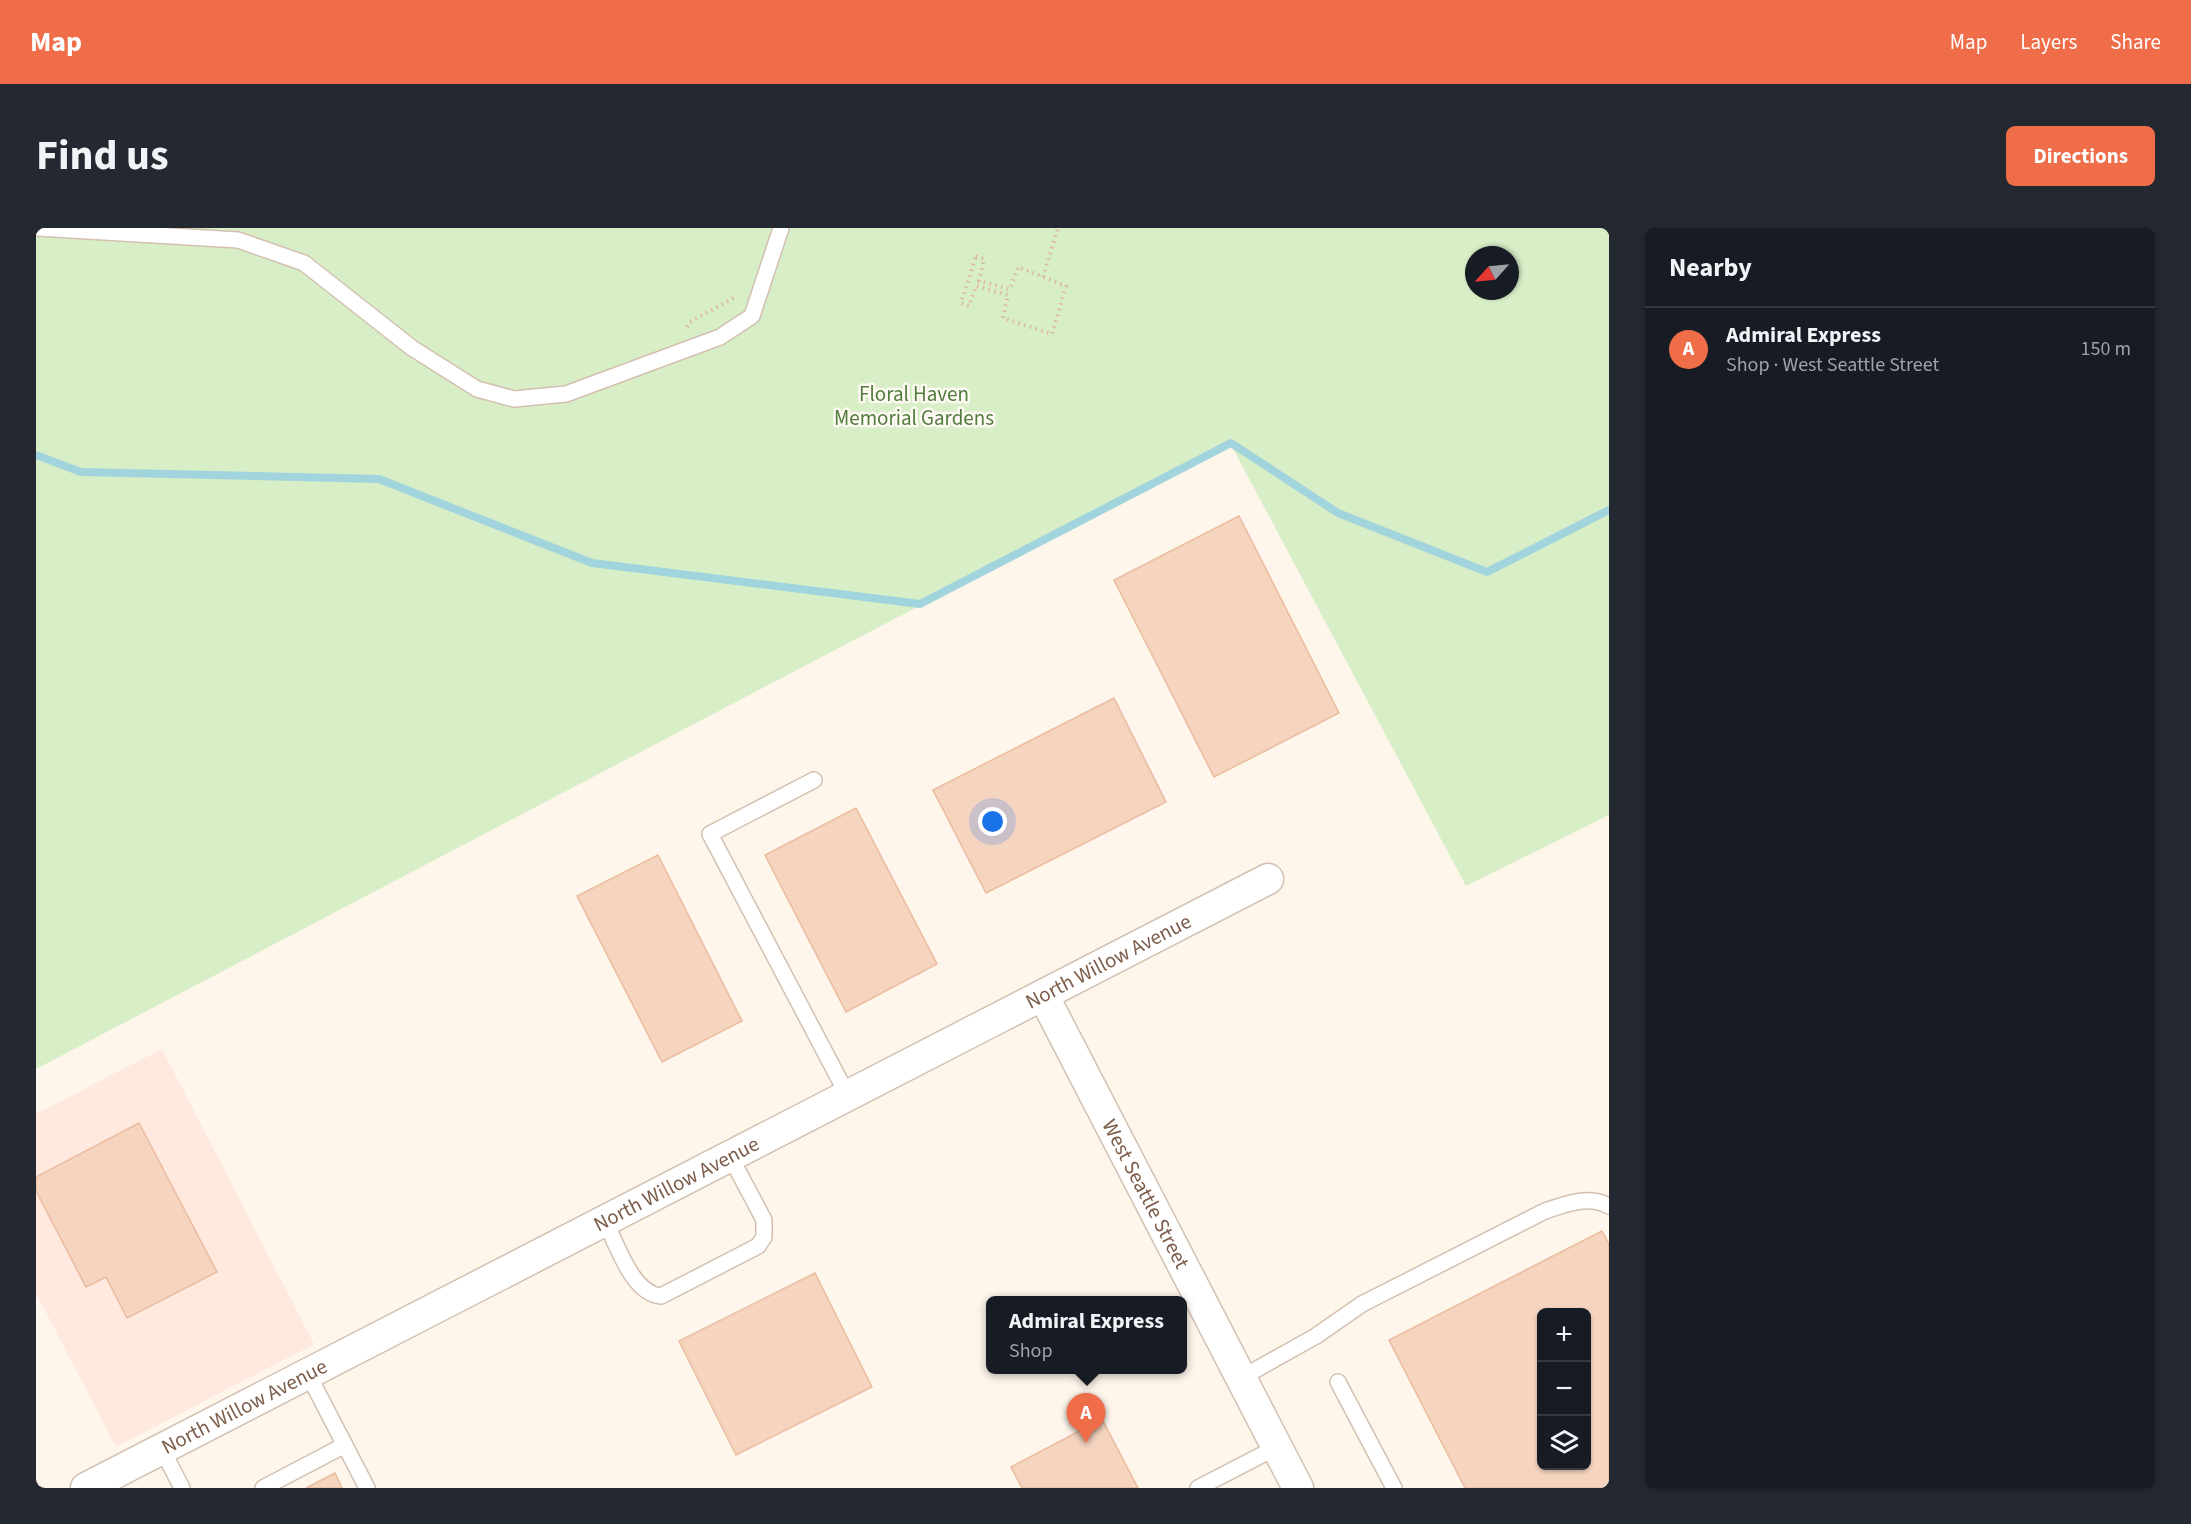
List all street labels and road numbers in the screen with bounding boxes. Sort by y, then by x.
street label: North Willow Avenue [1020,906,1196,1016]
street label: West Seattle Street [1095,1114,1197,1274]
street label: North Willow Avenue [588,1129,764,1239]
street label: North Willow Avenue [156,1351,332,1462]

